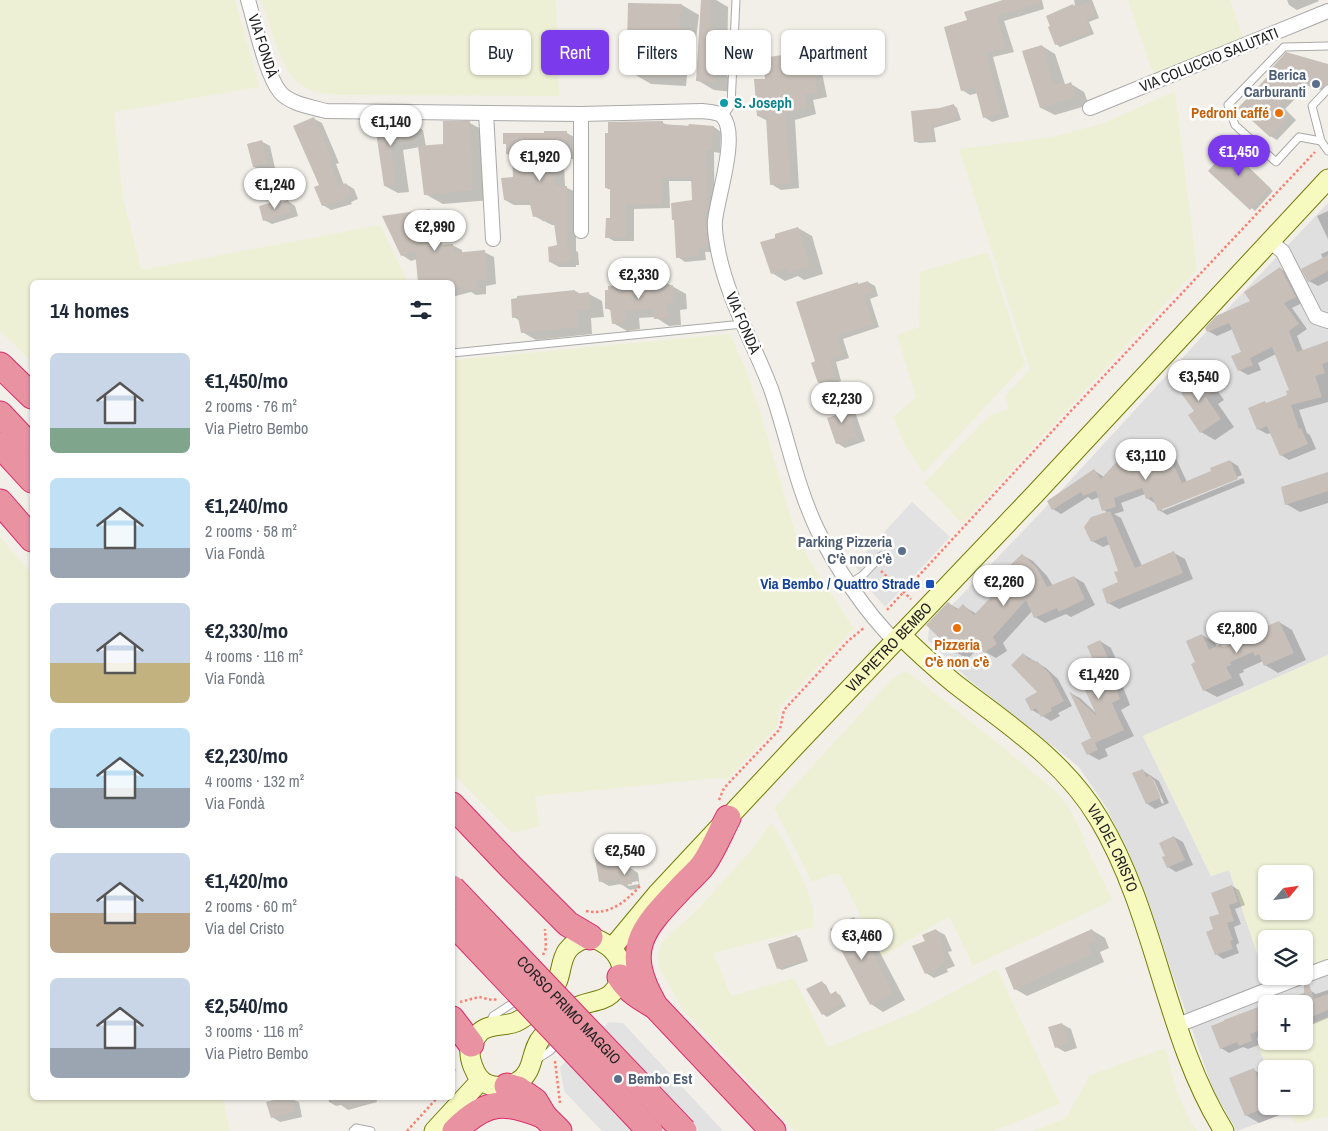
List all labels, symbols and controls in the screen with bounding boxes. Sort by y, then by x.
street label: VIA FONDÀ [243,11,284,81]
street label: VIA COLUCCIO SALUTATI [1136,22,1281,97]
chip: Buy [470,30,531,75]
chip: Rent [541,30,609,75]
chip: Filters [619,30,696,75]
chip: New [706,30,771,75]
chip: Apartment [781,30,885,75]
place label: Berica Carburanti [1244,64,1306,102]
marker: Berica Carburanti [1310,78,1322,90]
place label: S. Joseph [734,92,792,113]
marker: S. Joseph [718,97,730,109]
place label: Pedroni caffé [1191,102,1269,123]
pin: €1,140 [350,104,432,147]
marker: Pedroni caffé [1273,107,1285,119]
text: €1,140 [371,110,411,132]
pin: €1,450 [1198,134,1280,177]
pin: €1,920 [499,140,581,182]
text: €1,450 [1219,140,1259,162]
text: €1,920 [520,145,560,167]
pin: €1,240 [234,168,316,210]
text: €1,240 [255,173,295,195]
pin: €2,990 [394,210,476,252]
text: €2,990 [415,215,455,237]
pin: €2,330 [598,258,680,300]
text: €2,330 [619,263,659,285]
street label: VIA FONDÀ [721,288,766,358]
text: 14 homes [50,296,129,325]
icon: filters [407,296,435,324]
pin: €3,540 [1158,360,1240,402]
text: €3,540 [1179,365,1219,387]
text: €1,450/mo [205,366,288,395]
icon: home [90,373,150,433]
pin: €2,230 [801,382,883,424]
text: €2,230 [822,387,862,409]
text: 2 rooms · 76 m² [205,395,297,417]
text: Via Pietro Bembo [205,417,308,439]
pin: €3,110 [1105,438,1187,481]
text: €3,110 [1126,444,1166,466]
text: €1,240/mo [205,491,288,520]
icon: home [90,498,150,558]
text: 2 rooms · 58 m² [205,520,297,542]
place label: Parking Pizzeria C'è non c'è [798,531,892,569]
text: Via Fondà [205,542,265,564]
marker: Parking Pizzeria C'è non c'è [896,545,908,557]
pin: €2,260 [963,564,1045,607]
text: €2,260 [984,570,1024,592]
place label: Via Bembo / Quattro Strade [760,573,920,594]
marker: Via Bembo / Quattro Strade [924,578,936,590]
street label: VIA PIETRO BEMBO [841,598,936,696]
pin: €2,800 [1196,612,1278,654]
text: €2,330/mo [205,616,288,645]
text: €2,800 [1217,617,1257,639]
marker: Pizzeria C'è non c'è [951,622,963,634]
icon: home [90,623,150,683]
place label: Pizzeria C'è non c'è [925,634,989,672]
text: 4 rooms · 116 m² [205,645,303,667]
pin: €1,420 [1058,658,1140,700]
text: €1,420 [1079,663,1119,685]
text: Via Fondà [205,667,265,689]
text: €2,230/mo [205,741,288,770]
icon: home [90,748,150,808]
text: 4 rooms · 132 m² [205,770,304,792]
text: Via Fondà [205,792,265,814]
street label: VIA DEL CRISTO [1082,800,1143,895]
pin: €2,540 [584,834,666,876]
text: €2,540 [605,839,645,861]
north arrow [1258,865,1312,920]
map controls [1258,865,1313,1115]
text: €1,420/mo [205,866,288,895]
icon: home [90,873,150,933]
text: 2 rooms · 60 m² [205,895,297,917]
text: Via del Cristo [205,917,284,939]
pin: €3,460 [821,918,903,961]
text: €3,460 [842,924,882,946]
button: layers [1258,930,1313,985]
street label: CORSO PRIMO MAGGIO [512,951,626,1069]
text: €2,540/mo [205,991,288,1020]
button: + [1258,995,1313,1050]
icon: home [90,998,150,1058]
text: 3 rooms · 116 m² [205,1020,303,1042]
text: Via Pietro Bembo [205,1042,308,1064]
button: − [1258,1060,1313,1115]
place label: Bembo Est [628,1068,692,1089]
marker: Bembo Est [612,1073,624,1085]

